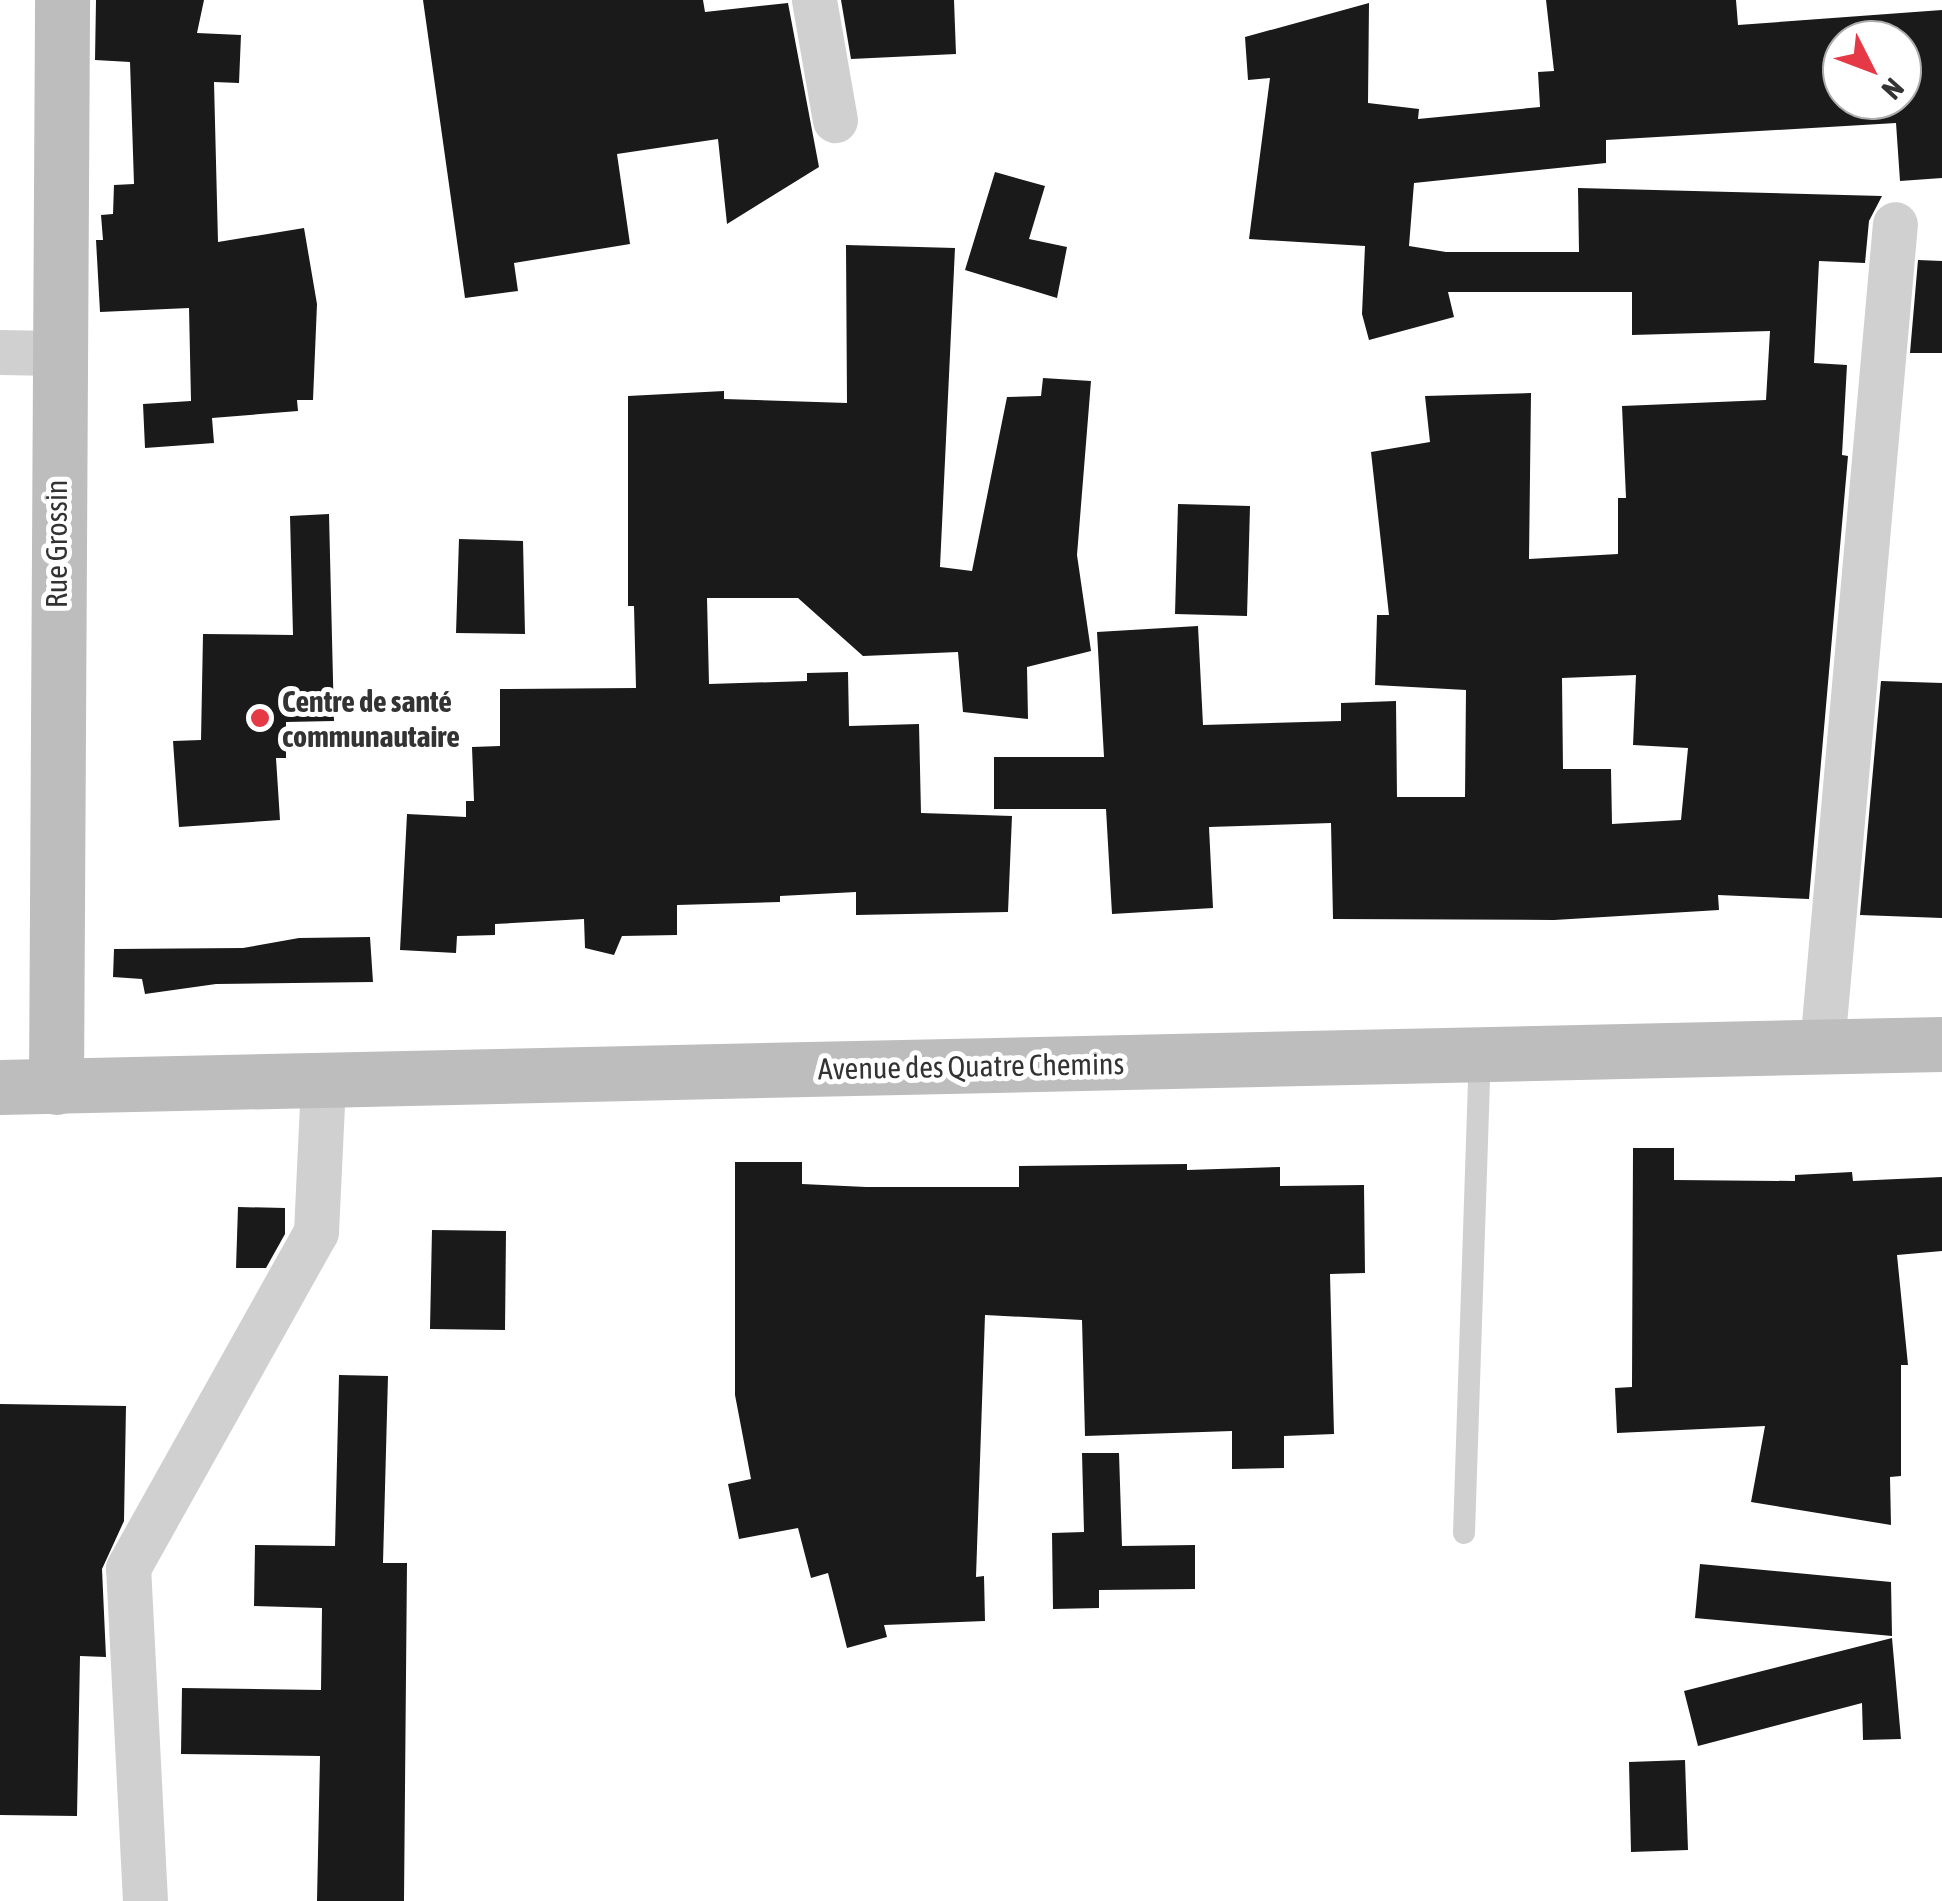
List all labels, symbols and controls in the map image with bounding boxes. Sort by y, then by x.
north arrow [1822,20,1922,120]
text: N [1875,72,1910,106]
street label: Rue Grossin [38,480,74,608]
place label: Centre de santé communautaire [282,683,460,754]
marker: Centre de santé communautaire [247,705,273,731]
street label: Avenue des Quatre Chemins [818,1045,1124,1087]

